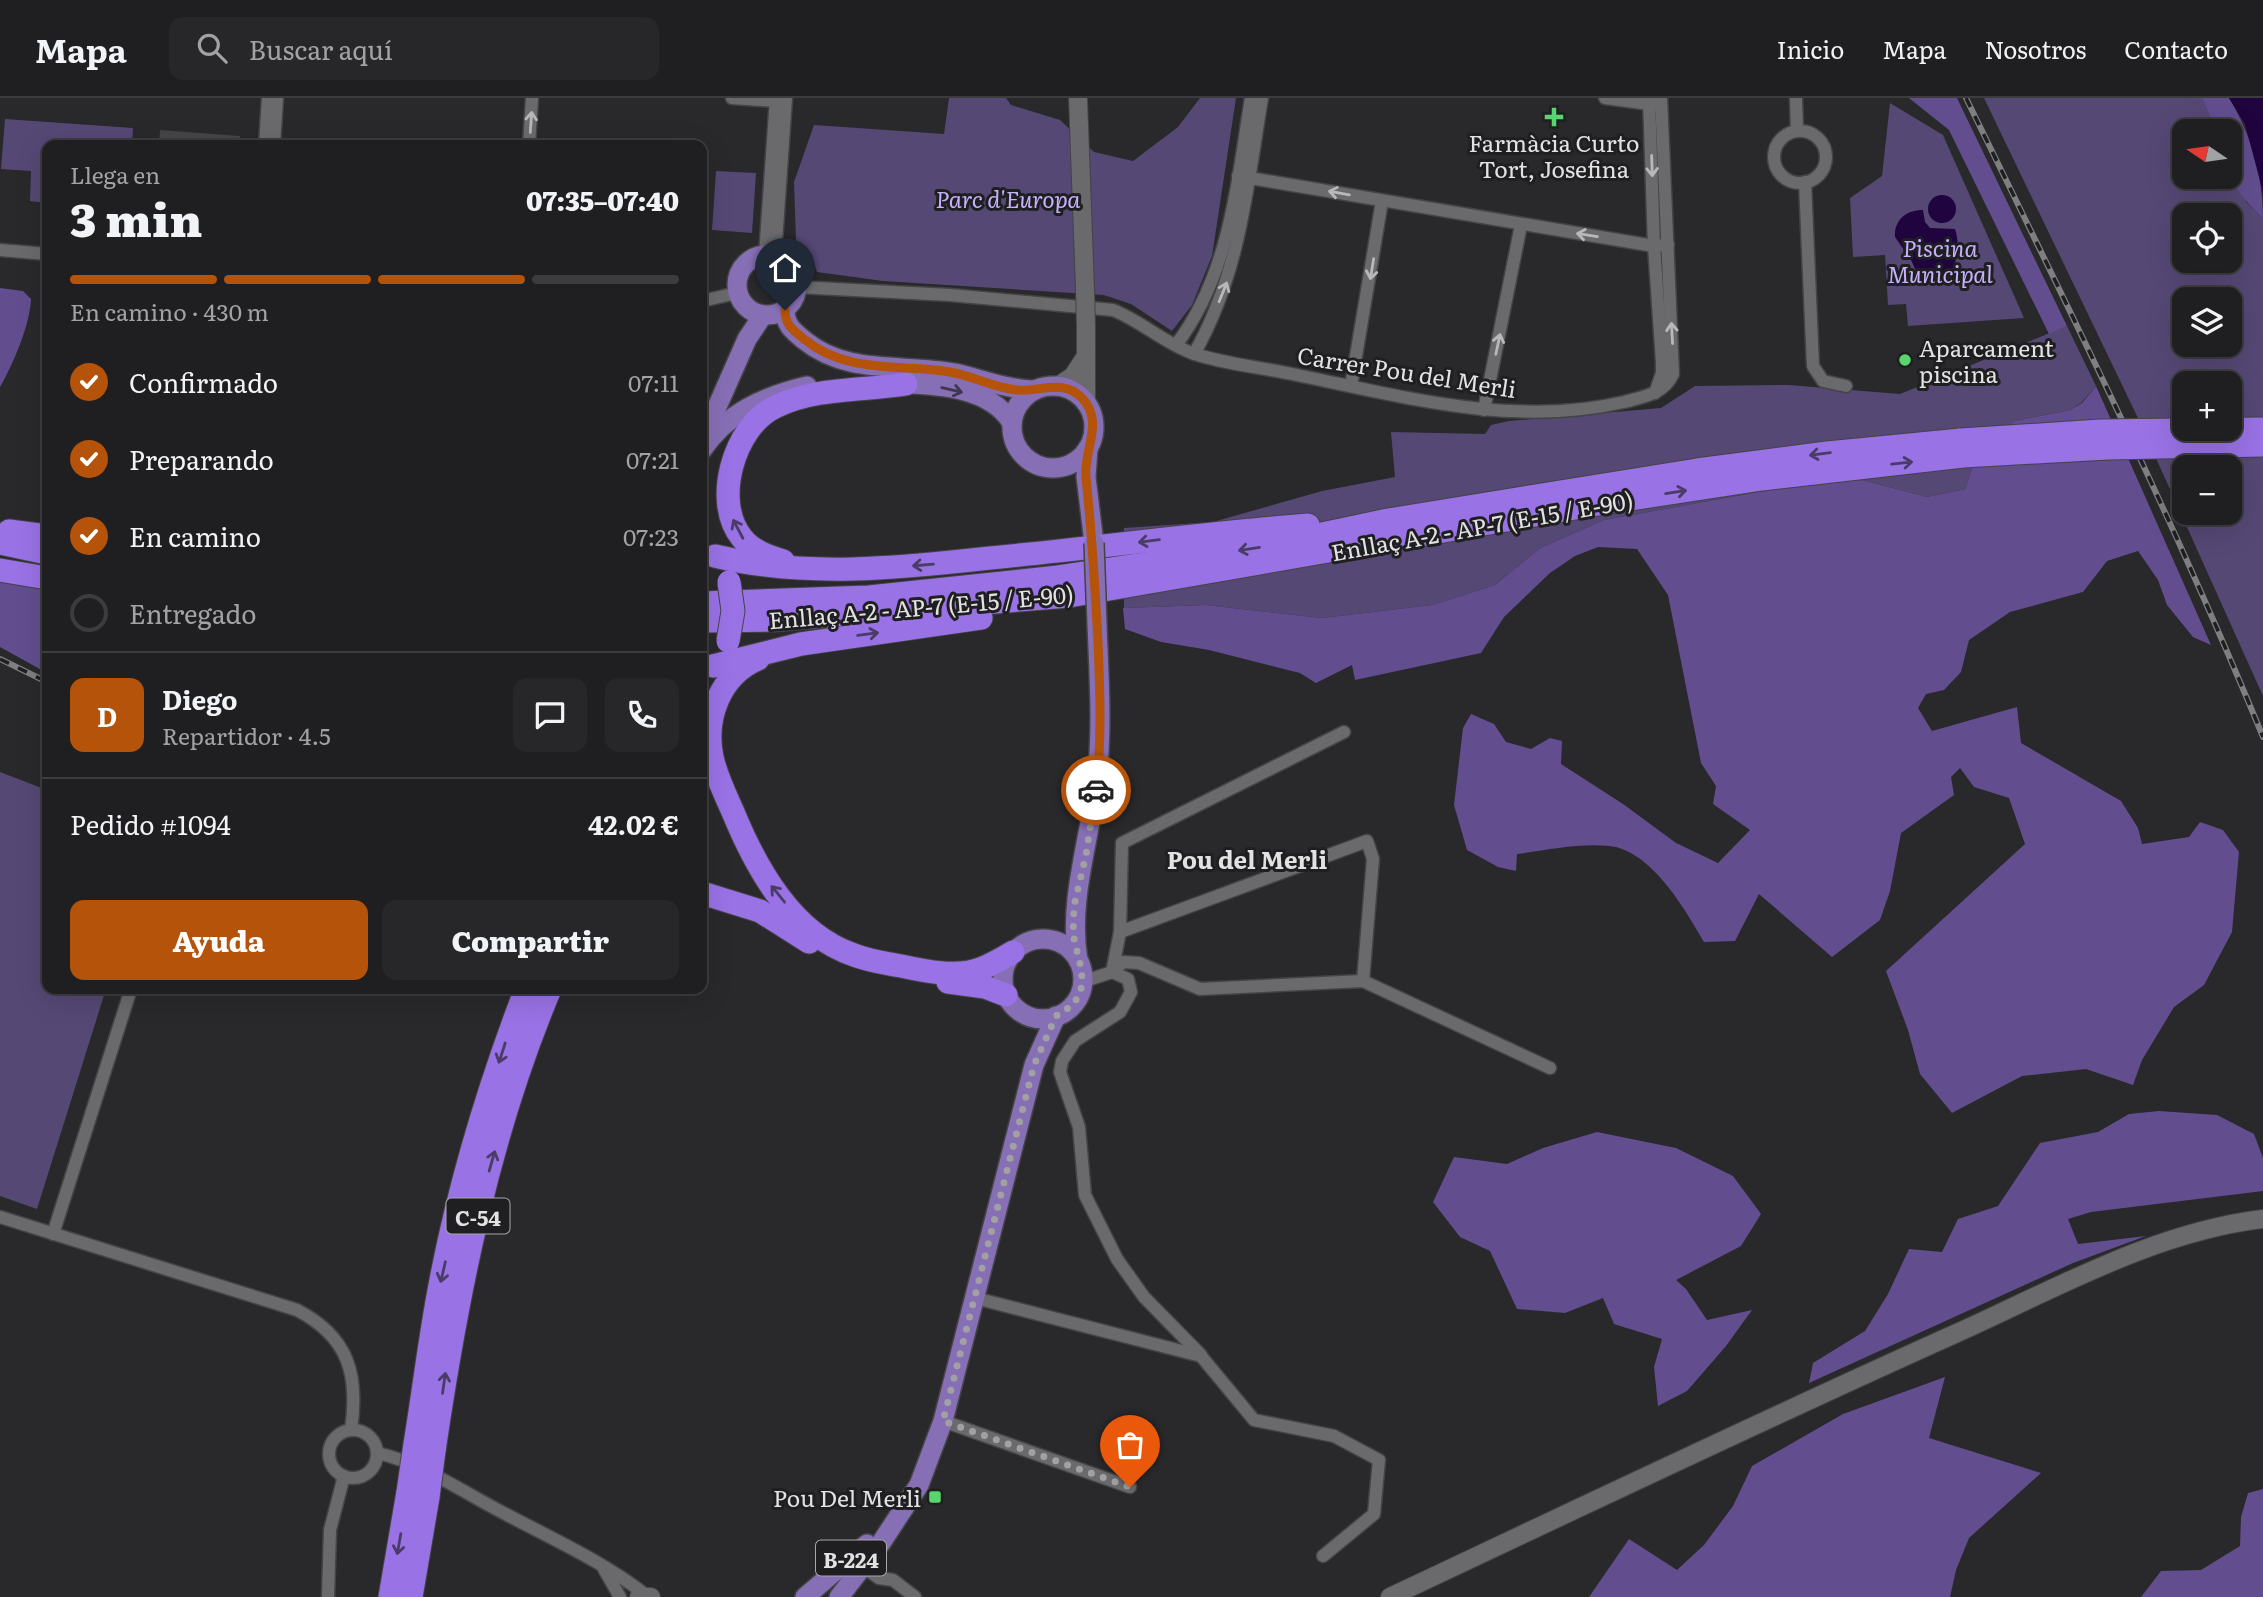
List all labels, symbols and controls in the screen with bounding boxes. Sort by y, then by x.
search box [169,17,659,80]
text: Mapa [35,24,127,73]
icon: search [193,29,231,67]
text: Buscar aquí [249,29,393,68]
text: Inicio [1777,31,1844,66]
text: Mapa [1882,31,1946,66]
text: Nosotros [1984,31,2086,66]
text: Contacto [2124,31,2228,66]
marker: Farmàcia Curto Tort, Josefina [1546,109,1562,125]
one-way arrow [525,111,538,133]
north arrow [2172,119,2242,189]
map controls [2172,119,2242,525]
place label: Farmàcia Curto Tort, Josefina [1469,125,1639,185]
one-way arrow [1645,154,1658,177]
text: Llega en [70,157,160,191]
text: 07:35–07:40 [526,180,679,219]
park label: Parc d'Europa [935,181,1081,215]
text: 3 min [70,183,202,251]
one-way arrow [1328,186,1351,199]
button: locate [2172,203,2242,273]
one-way arrow [1576,228,1599,241]
park label: Piscina Municipal [1887,230,1993,290]
pin [755,238,815,310]
icon: home [766,249,804,287]
one-way arrow [1365,257,1378,279]
one-way arrow [1218,282,1231,304]
button: layers [2172,287,2242,357]
text: En camino · 430 m [70,294,269,328]
one-way arrow [1666,321,1679,344]
place label: Aparcament piscina [1919,330,2055,390]
one-way arrow [1492,333,1506,356]
street label: Carrer Pou del Merli [1295,337,1519,405]
marker: Aparcament piscina [1897,352,1913,368]
text: Confirmado [129,362,278,401]
icon: check [70,363,108,401]
text: 07:11 [628,365,679,399]
button: + [2172,371,2242,441]
one-way arrow [940,383,963,397]
text: Preparando [129,439,274,478]
icon: check [70,440,108,478]
text: 07:21 [626,442,679,476]
one-way arrow [1809,447,1831,460]
button: − [2172,455,2242,525]
one-way arrow [1890,456,1912,469]
street label: Enllaç A-2 - AP-7 (E-15 / E-90) [1328,482,1636,568]
one-way arrow [1664,485,1687,498]
text: En camino [129,516,261,555]
icon: check [70,517,108,555]
text: 07:23 [623,519,679,553]
one-way arrow [731,519,744,540]
one-way arrow [1138,534,1161,547]
one-way arrow [1238,542,1261,555]
one-way arrow [912,559,934,572]
street label: Enllaç A-2 - AP-7 (E-15 / E-90) [767,576,1075,636]
text: Entregado [129,593,256,632]
one-way arrow [857,628,879,641]
button: chat [513,678,587,752]
button: phone [605,678,679,752]
text: Diego [162,679,238,718]
text: D [97,696,117,735]
text: Repartidor · 4.5 [162,718,331,752]
courier [1061,755,1131,825]
icon: car [1077,771,1115,809]
text: Pedido #1094 [70,804,231,843]
text: 42.02 € [588,804,679,843]
district label: Pou del Merli [1167,841,1328,876]
one-way arrow [770,886,786,904]
button: Ayuda [70,900,368,980]
button: Compartir [382,900,679,980]
one-way arrow [495,1041,507,1063]
one-way arrow [487,1150,500,1172]
road number: C-54 [447,1198,510,1234]
one-way arrow [436,1260,449,1283]
one-way arrow [438,1372,451,1395]
pin [1100,1415,1160,1487]
icon: bag [1111,1426,1149,1464]
place label: Pou Del Merli [773,1480,921,1514]
marker: Pou Del Merli [927,1489,943,1505]
one-way arrow [392,1533,405,1555]
road number: B-224 [816,1540,886,1576]

